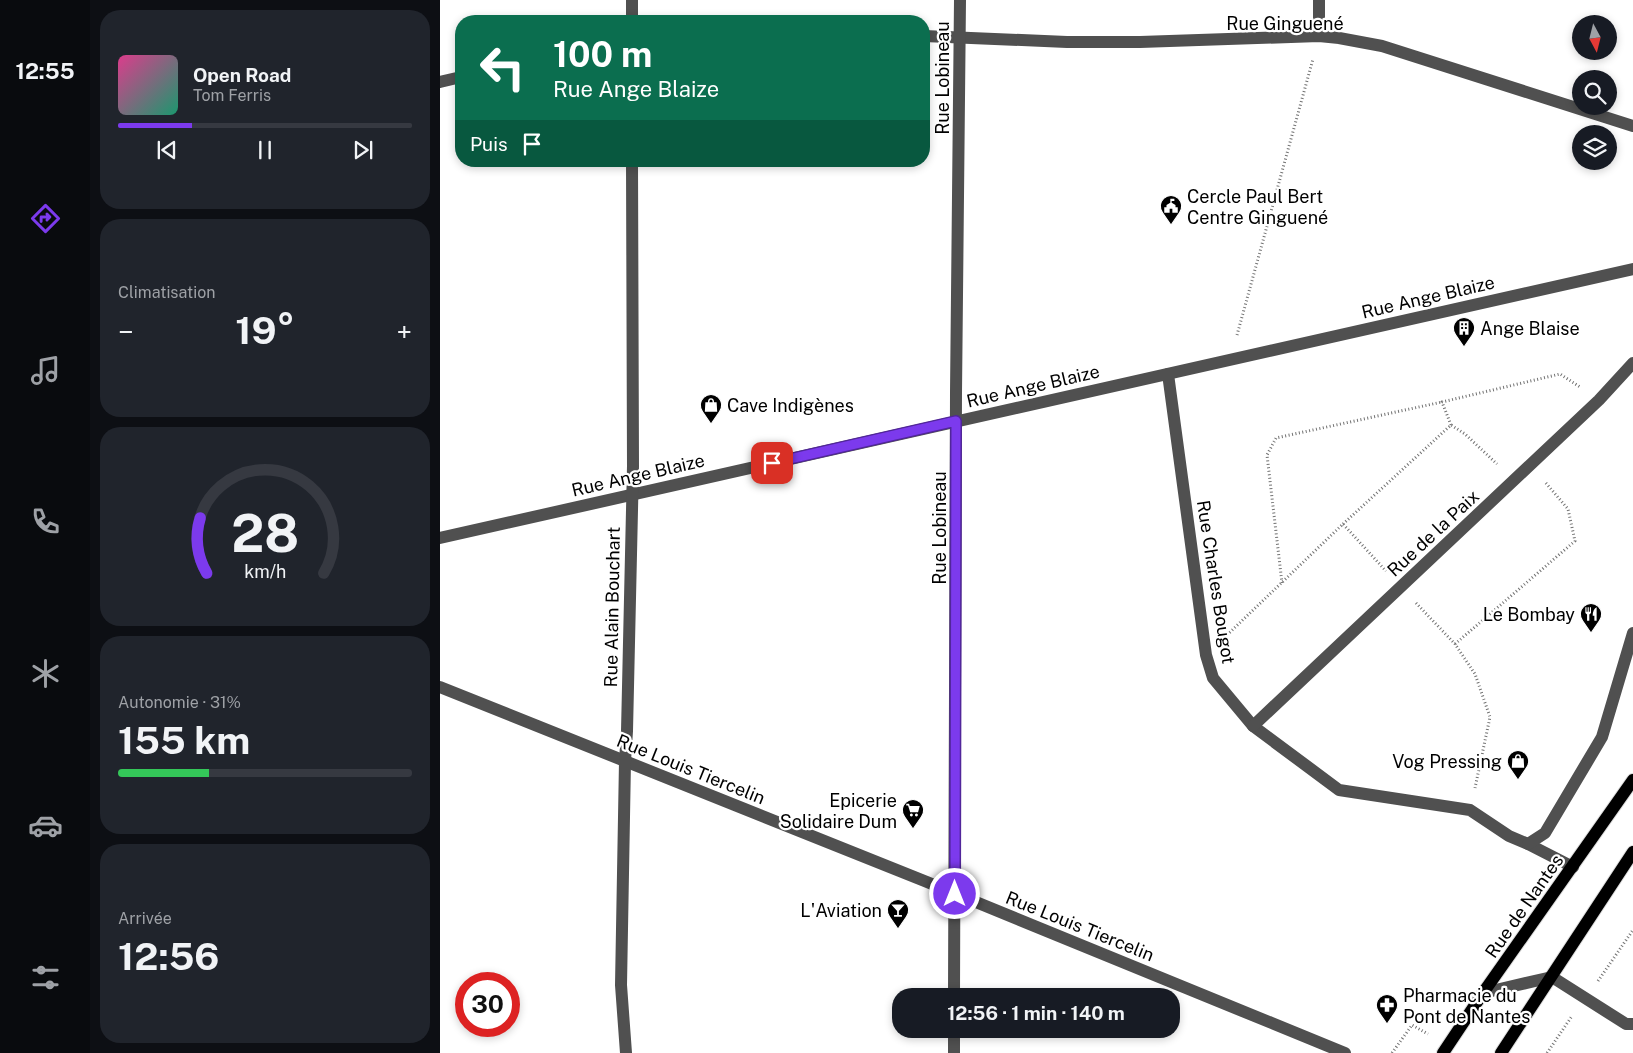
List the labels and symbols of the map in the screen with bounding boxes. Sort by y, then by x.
street label: Rue Ginguené [1226,13,1344,34]
north arrow [1572,15,1618,60]
street label: Rue Lobineau [932,21,953,135]
place label: Cercle Paul Bert Centre Ginguené [1187,186,1328,228]
public building icon: Cercle Paul Bert Centre Ginguené [1159,194,1183,225]
street label: Rue Ange Blaize [1359,271,1497,323]
building icon: Ange Blaise [1452,316,1476,347]
place label: Ange Blaise [1480,318,1580,339]
street label: Rue Ange Blaize [964,360,1102,412]
shop icon: Cave Indigènes [699,393,723,424]
place label: Cave Indigènes [727,395,854,416]
pin [751,442,793,484]
street label: Rue Ange Blaize [569,449,707,501]
street label: Rue Lobineau [929,471,950,585]
street label: Rue de la Paix [1383,485,1483,581]
street label: Rue Charles Bougot [1193,499,1239,665]
street label: Rue Alain Bouchart [600,526,624,688]
restaurant icon: Le Bombay [1579,602,1603,633]
place label: Le Bombay [1483,604,1575,625]
street label: Rue Louis Tiercelin [614,730,768,808]
shop icon: Vog Pressing [1506,749,1530,780]
place label: Vog Pressing [1392,751,1502,772]
place label: Epicerie Solidaire Dum [780,790,897,832]
supermarket icon: Epicerie Solidaire Dum [901,798,925,829]
street label: Rue de Nantes [1481,850,1567,962]
position arrow [928,867,980,919]
street label: Rue Louis Tiercelin [1003,887,1157,965]
bar icon: L'Aviation [886,898,910,929]
place label: L'Aviation [800,900,882,921]
speed limit sign: 30 [455,972,520,1037]
place label: Pharmacie du Pont de Nantes [1403,985,1530,1027]
pharmacy icon: Pharmacie du Pont de Nantes [1375,993,1399,1024]

